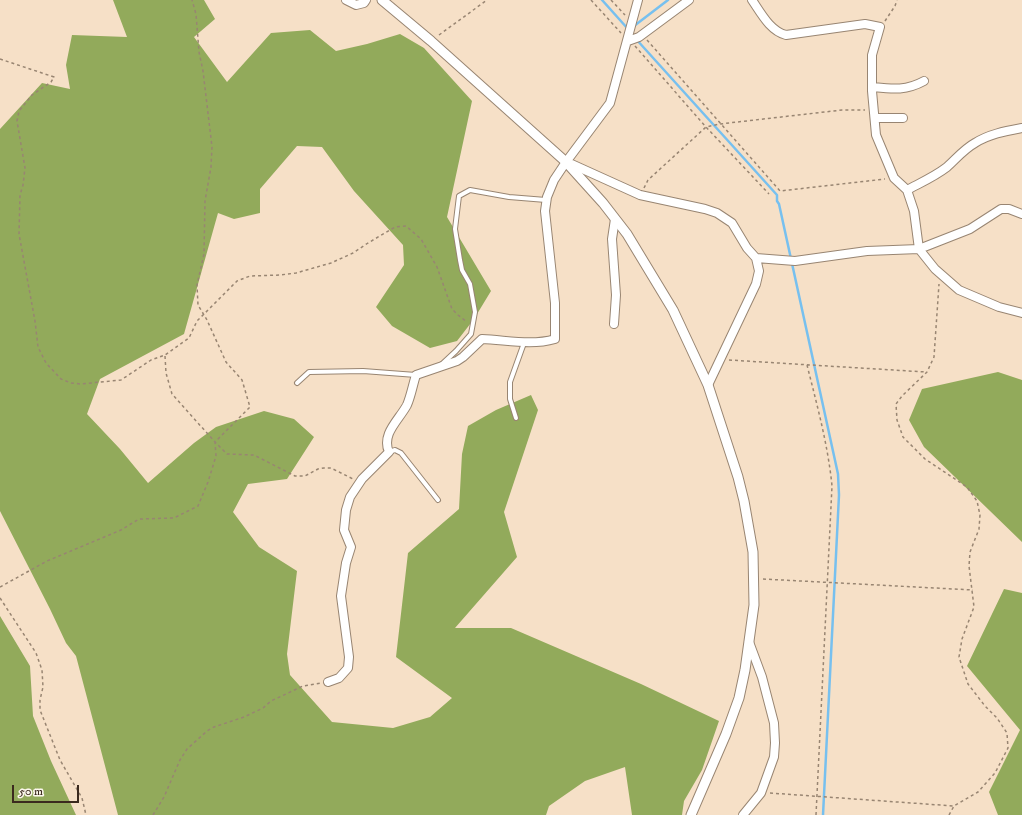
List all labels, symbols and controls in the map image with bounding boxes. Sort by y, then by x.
scale bar [14,777,81,803]
text: 50 m [19,784,43,799]

